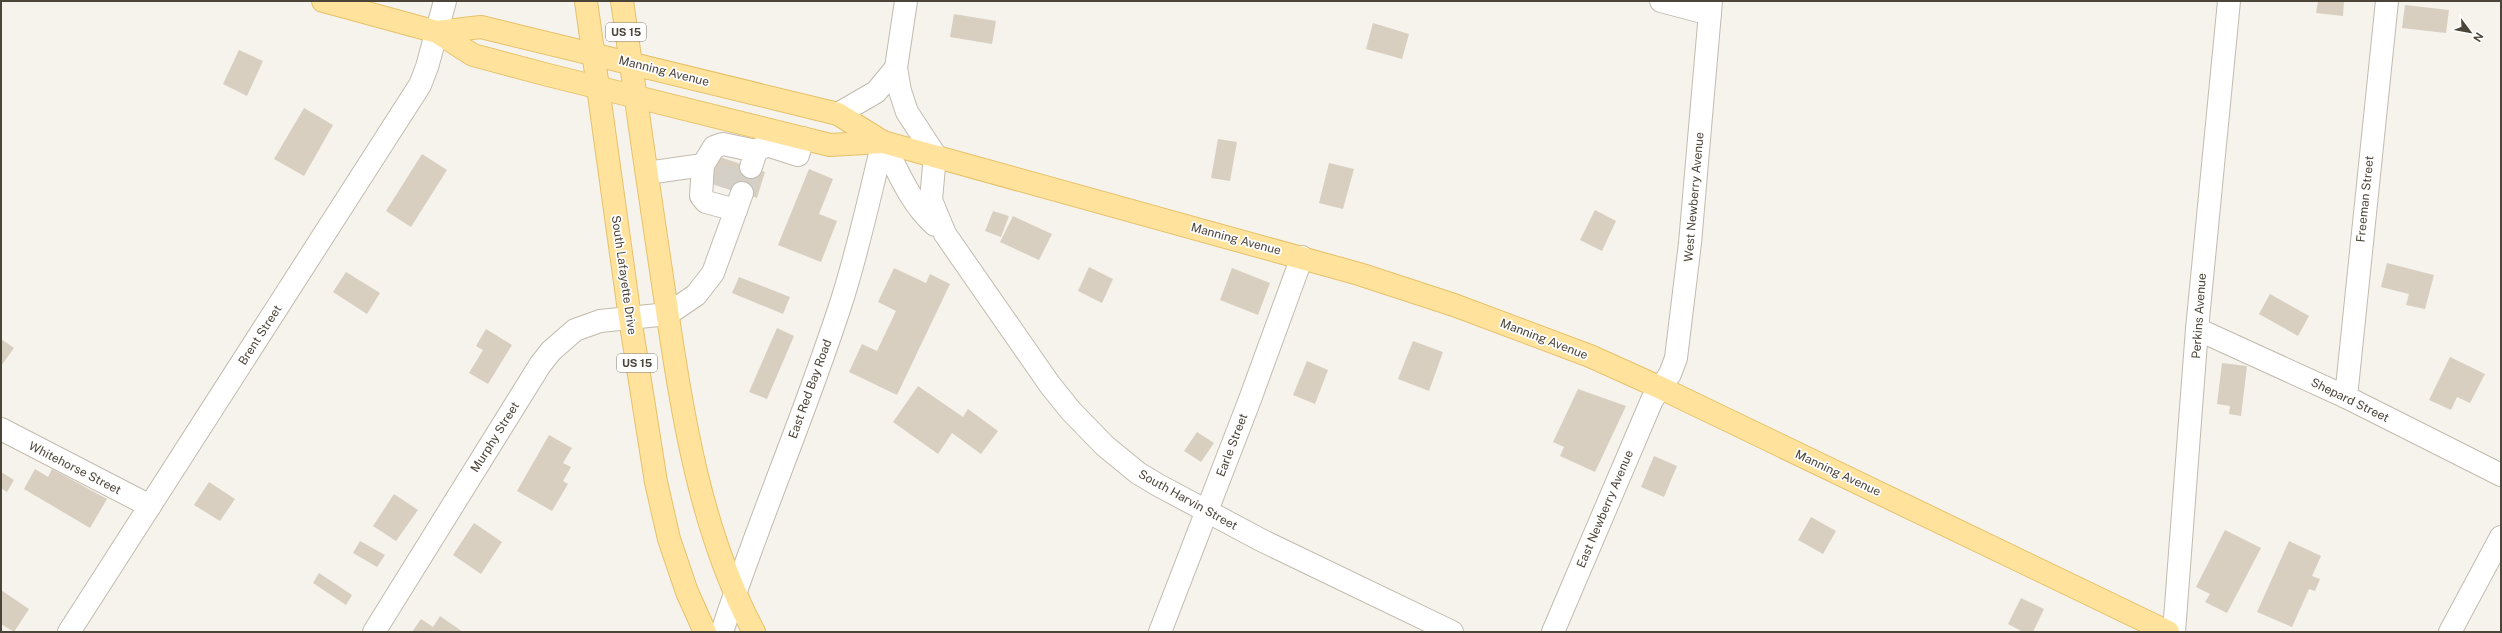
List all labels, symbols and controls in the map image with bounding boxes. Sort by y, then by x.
north arrow [2450,12,2490,52]
road number: US 15 [606,23,646,41]
text: N [2471,30,2486,44]
street label: Manning Avenue [617,53,711,89]
street label: West Newberry Avenue [1681,131,1707,262]
street label: Freeman Street [2353,155,2377,243]
street label: South Lafayette Drive [609,214,639,336]
street label: Manning Avenue [1189,220,1283,258]
street label: Perkins Avenue [2189,272,2209,359]
street label: Brent Street [235,302,285,368]
street label: Manning Avenue [1498,316,1590,362]
street label: East Red Bay Road [786,338,834,440]
road number: US 15 [617,354,657,372]
street label: Shepard Street [2309,375,2392,425]
street label: Murphy Street [468,399,522,475]
street label: Earle Street [1214,411,1251,479]
street label: Whitehorse Street [26,439,124,497]
street label: Manning Avenue [1793,447,1883,499]
street label: East Newberry Avenue [1574,448,1636,570]
street label: South Harvin Street [1136,467,1240,533]

